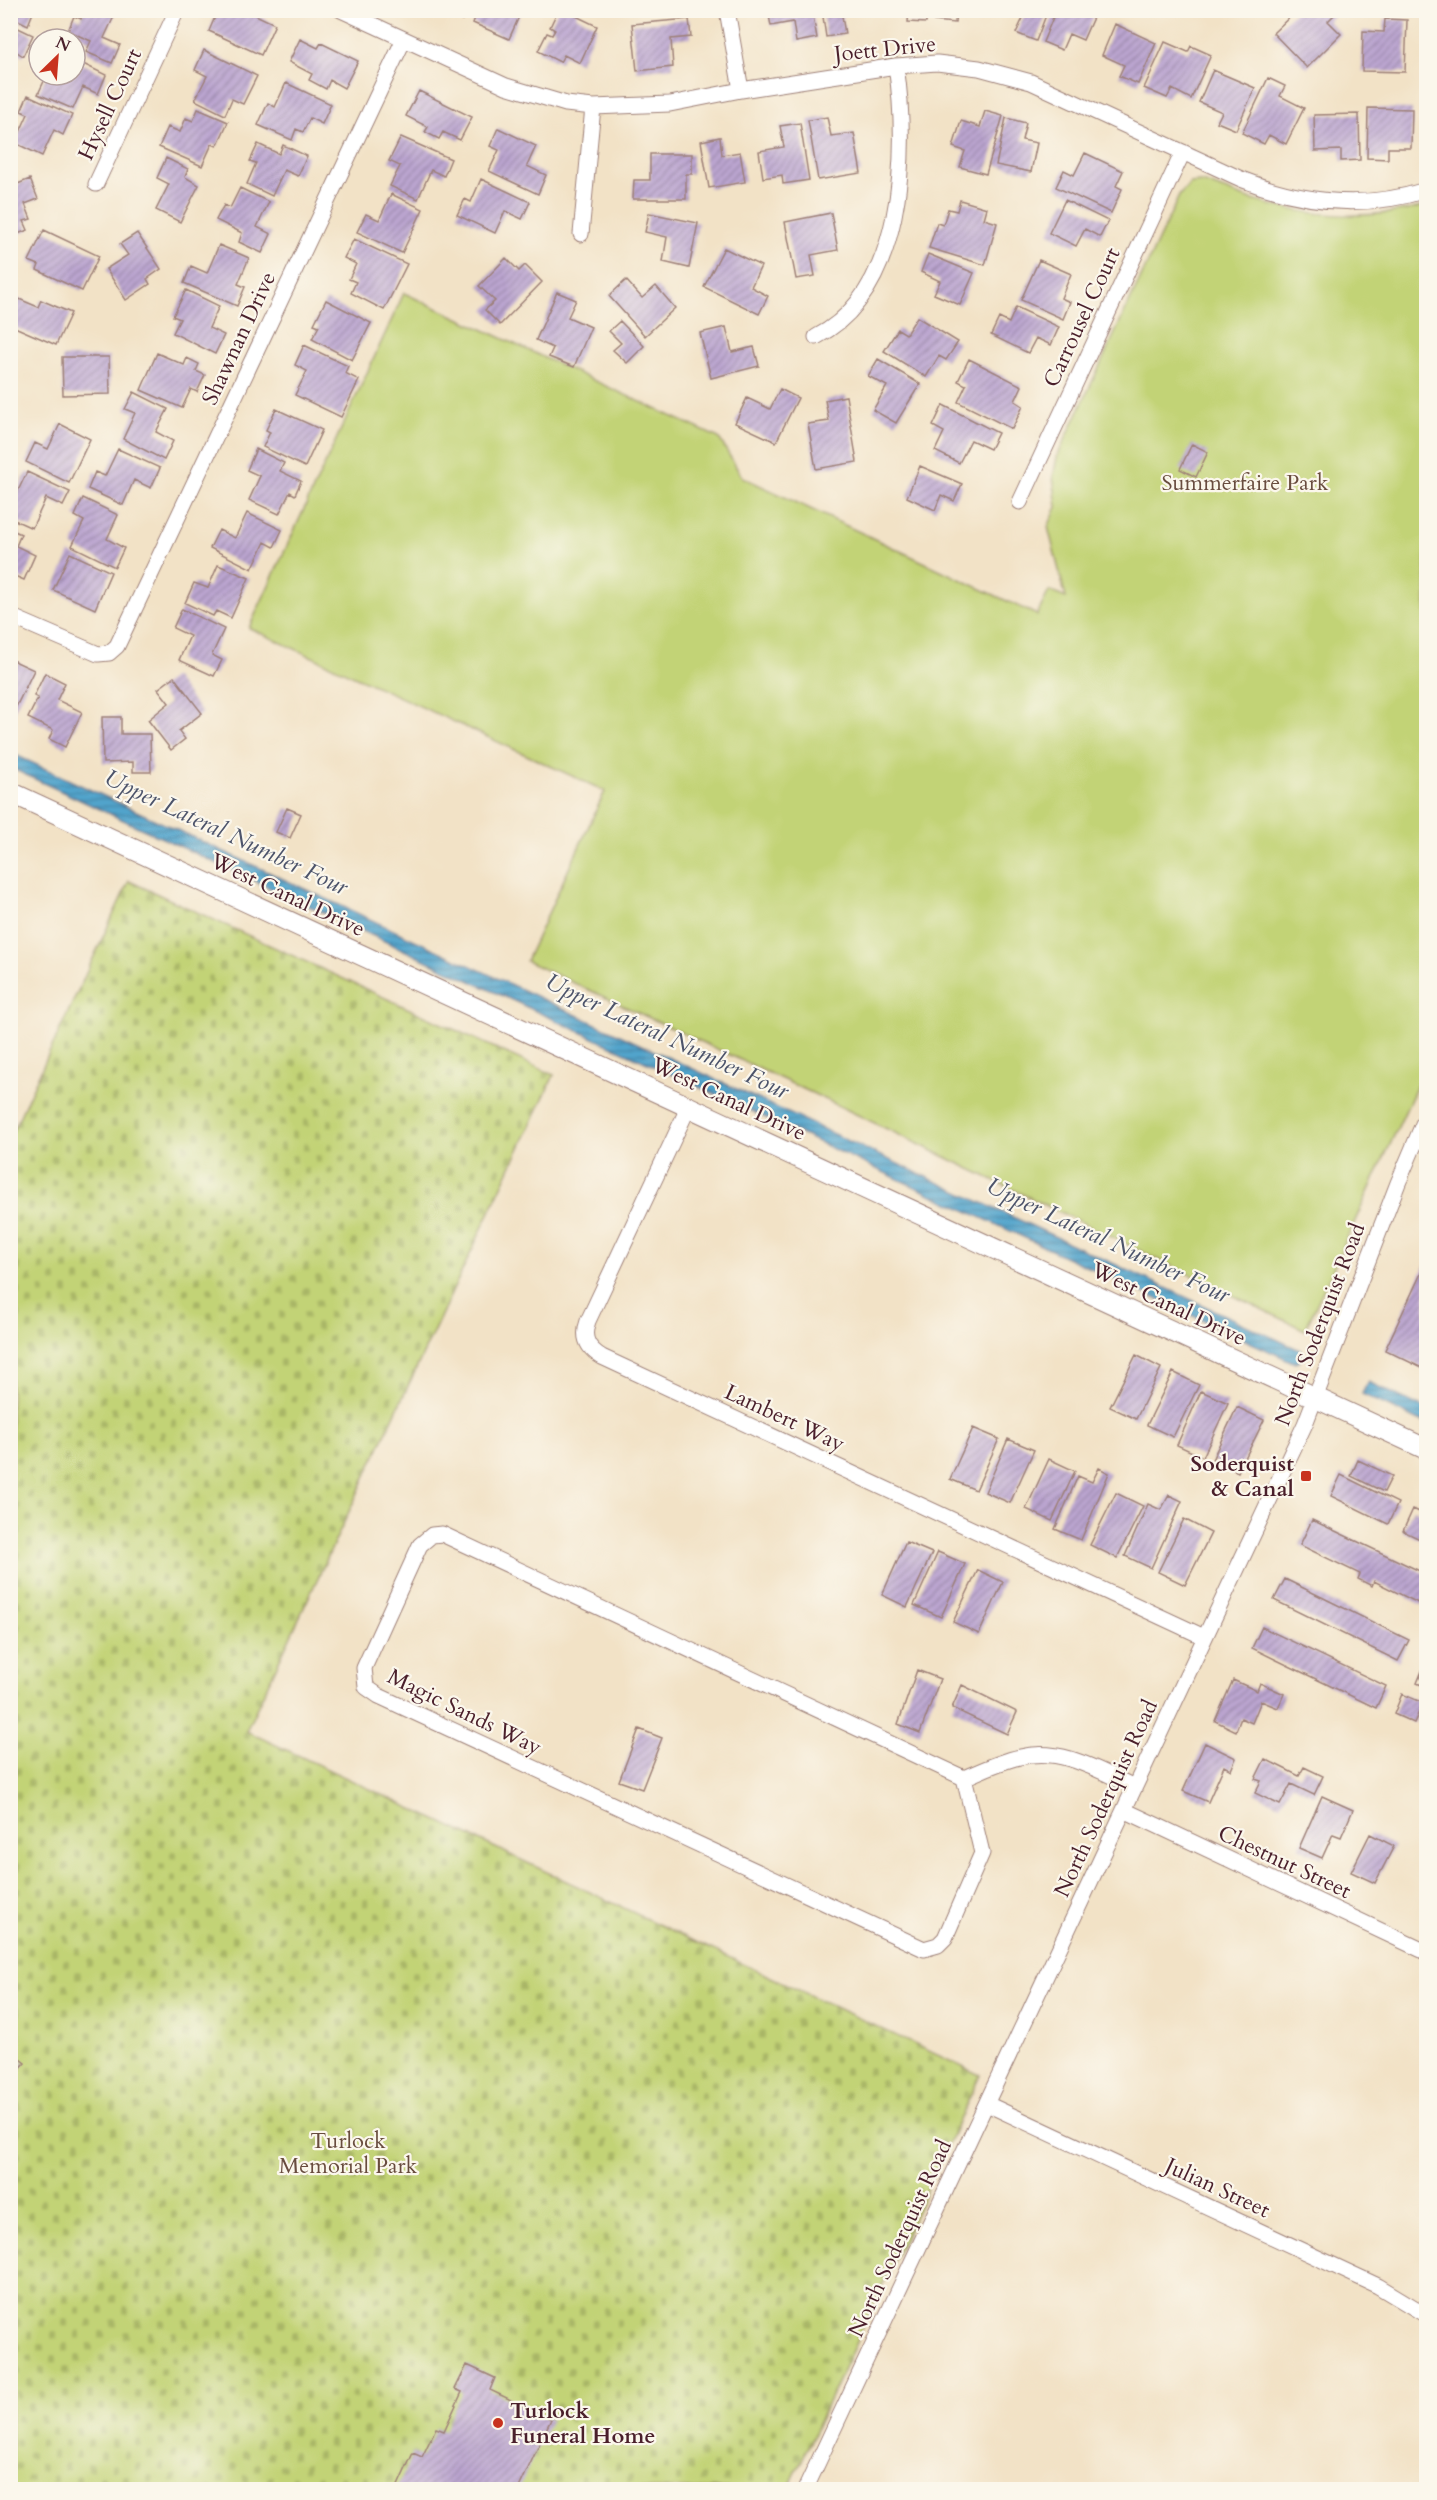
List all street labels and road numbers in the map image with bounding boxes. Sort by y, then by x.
street label: Joett Drive [830,29,938,70]
street label: Hysell Court [71,44,149,165]
street label: Carrousel Court [1036,243,1127,392]
street label: Shawnan Drive [195,267,283,410]
street label: West Canal Drive [204,845,370,944]
street label: West Canal Drive [645,1049,811,1148]
street label: North Soderquist Road [1267,1218,1373,1430]
street label: West Canal Drive [1085,1254,1251,1353]
street label: Lambert Way [720,1377,850,1459]
street label: Magic Sands Way [382,1662,547,1762]
street label: North Soderquist Road [1047,1694,1165,1902]
street label: Chestnut Street [1213,1818,1356,1906]
street label: North Soderquist Road [841,2134,959,2342]
street label: Julian Street [1158,2149,1275,2225]

